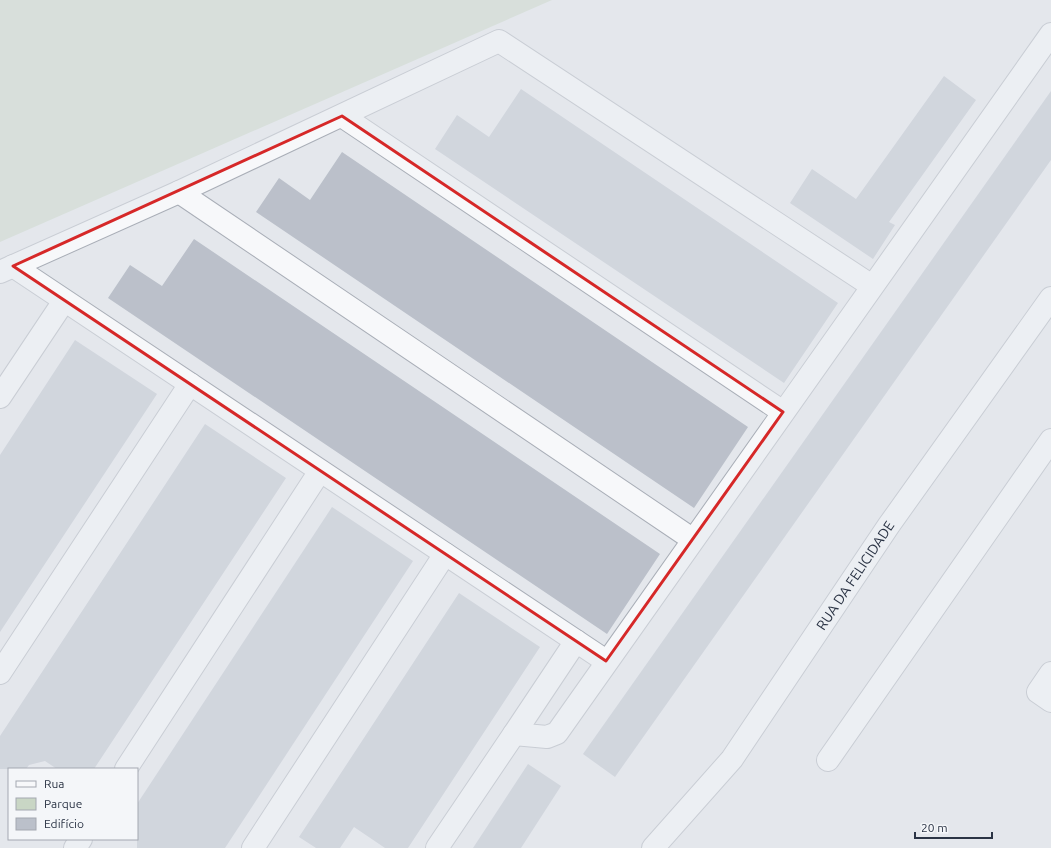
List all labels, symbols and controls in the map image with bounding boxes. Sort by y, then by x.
street label: RUA DA FELICIDADE [813,518,897,633]
legend [8,768,138,840]
text: Rua [44,777,65,790]
text: Parque [44,797,82,810]
scale bar [915,814,992,840]
text: Edifício [44,817,84,830]
text: 20 m [921,821,948,834]

